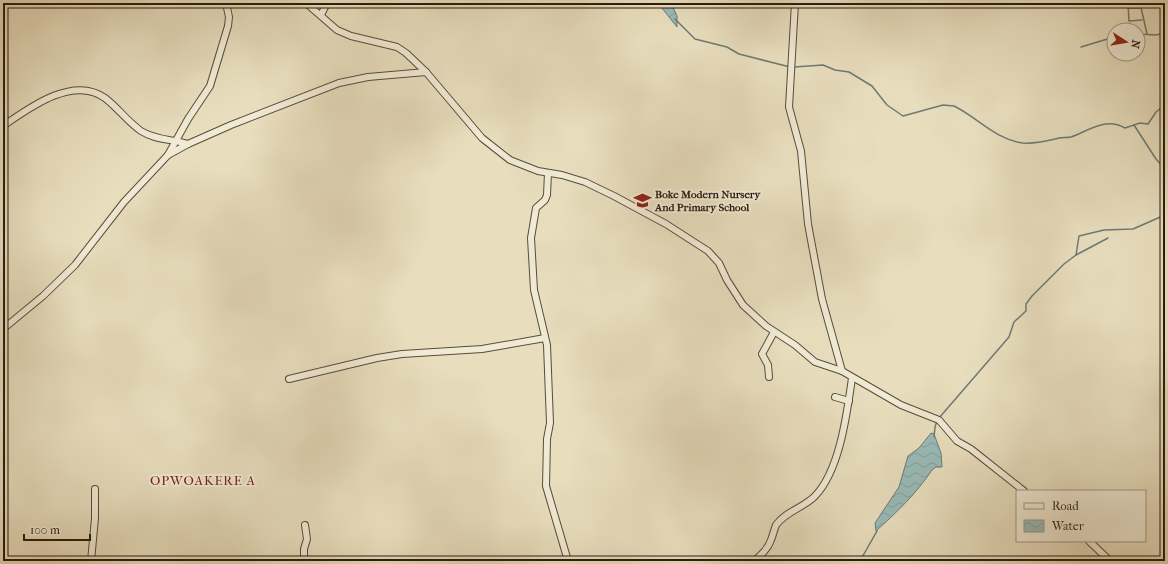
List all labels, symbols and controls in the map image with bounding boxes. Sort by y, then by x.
north arrow [1106,22,1146,62]
text: N [1128,39,1143,50]
place label: Boke Modern Nursery And Primary School [654,188,762,214]
school or university icon: Boke Modern Nursery And Primary School [632,190,652,210]
district label: OPWOAKERE A [150,473,256,488]
legend [1016,490,1146,542]
text: Road [1052,499,1079,513]
scale bar [24,516,90,542]
text: Water [1051,519,1085,533]
text: 100 m [30,523,60,537]

